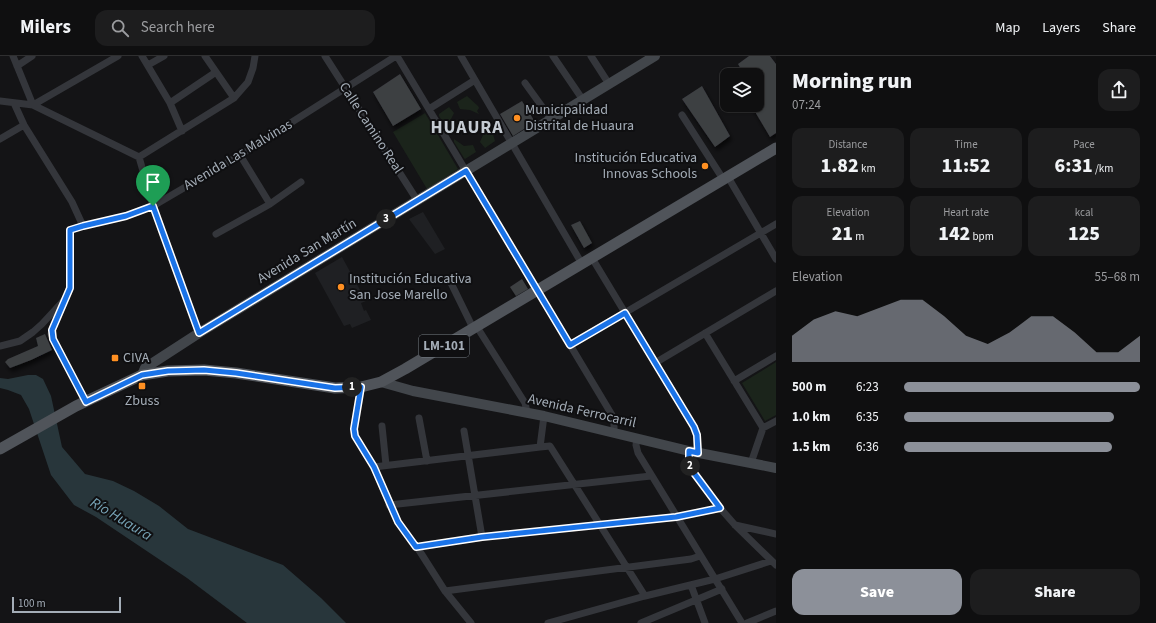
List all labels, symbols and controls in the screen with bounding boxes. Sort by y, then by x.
search box [95,10,375,46]
text: Milers [20,14,71,41]
icon: search [109,17,131,39]
text: Search here [141,17,215,38]
text: Map [995,18,1020,38]
text: Layers [1042,18,1080,38]
text: Share [1102,18,1136,38]
text: Morning run [792,65,912,97]
map controls [720,68,764,112]
button: layers [720,68,764,112]
button: share [1098,69,1140,111]
street label: Calle Camino Real [334,78,408,178]
text: 07:24 [792,96,821,114]
place label: Municipalidad Distrital de Huaura [525,100,634,136]
marker: Municipalidad Distrital de Huaura [512,113,522,123]
street label: Avenida Las Malvinas [180,115,296,195]
district label: HUAURA [430,115,504,140]
text: Distance [828,137,868,152]
text: Time [954,137,978,152]
text: Pace [1073,137,1095,152]
place label: Institución Educativa Innovas Schools [574,148,697,184]
text: 1.82 [820,152,859,180]
text: 11:52 [942,152,990,180]
text: 6:31 [1055,152,1093,180]
marker: Institución Educativa Innovas Schools [700,161,710,171]
text: km [859,161,876,176]
text: /km [1093,161,1113,176]
pin [136,165,170,206]
icon: arrive [142,171,164,193]
text: Elevation [827,205,869,220]
text: Heart rate [943,205,989,220]
text: kcal [1075,205,1093,220]
pin: 3 [376,209,396,229]
text: 3 [383,211,389,226]
street label: Avenida San Martín [254,213,360,289]
text: 21 [832,220,853,248]
text: 142 [938,220,970,248]
text: 125 [1068,220,1100,248]
text: m [853,229,864,244]
text: bpm [970,229,994,244]
text: Elevation [792,268,843,286]
text: 55–68 m [1095,268,1140,286]
place label: Institución Educativa San Jose Marello [349,269,472,305]
marker: Institución Educativa San Jose Marello [336,282,346,292]
road number: LM-101 [419,335,469,357]
place label: CIVA [123,348,150,368]
marker: CIVA [110,353,120,363]
pin: 1 [342,377,362,397]
text: 500 m [792,378,826,396]
text: 6:23 [856,378,879,396]
text: 1 [349,379,355,394]
marker: Zbuss [137,381,147,391]
street label: Avenida Ferrocarril [526,389,639,433]
place label: Zbuss [125,391,159,411]
text: 1.0 km [792,408,831,426]
text: 6:35 [856,408,879,426]
text: 1.5 km [792,438,831,456]
text: 6:36 [856,438,879,456]
pin: 2 [680,456,700,476]
text: 2 [687,458,693,473]
water label: Río Huaura [86,492,156,546]
button: Save [792,569,962,615]
button: Share [970,569,1140,615]
scale bar [12,595,121,614]
text: 100 m [18,596,46,611]

